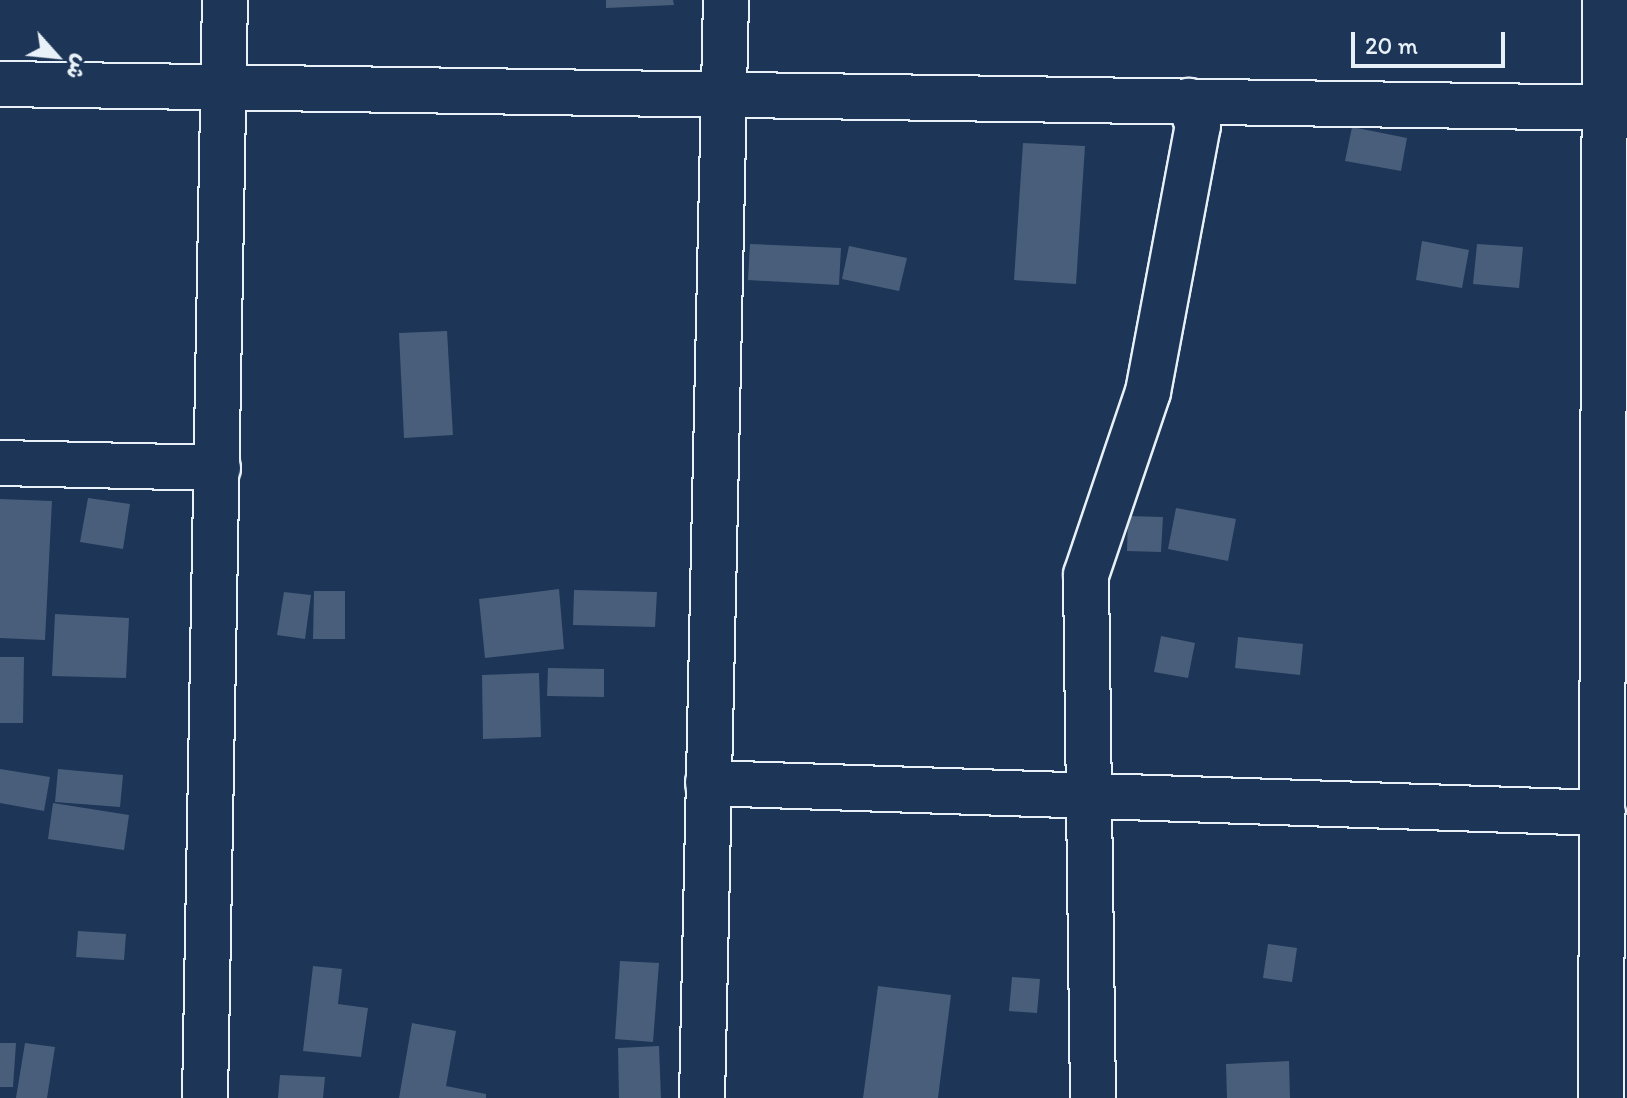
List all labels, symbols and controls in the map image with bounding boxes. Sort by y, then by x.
north arrow [16,16,96,96]
scale bar [1355,16,1509,66]
text: 20 m [1365,31,1418,60]
text: ش [60,50,95,84]

